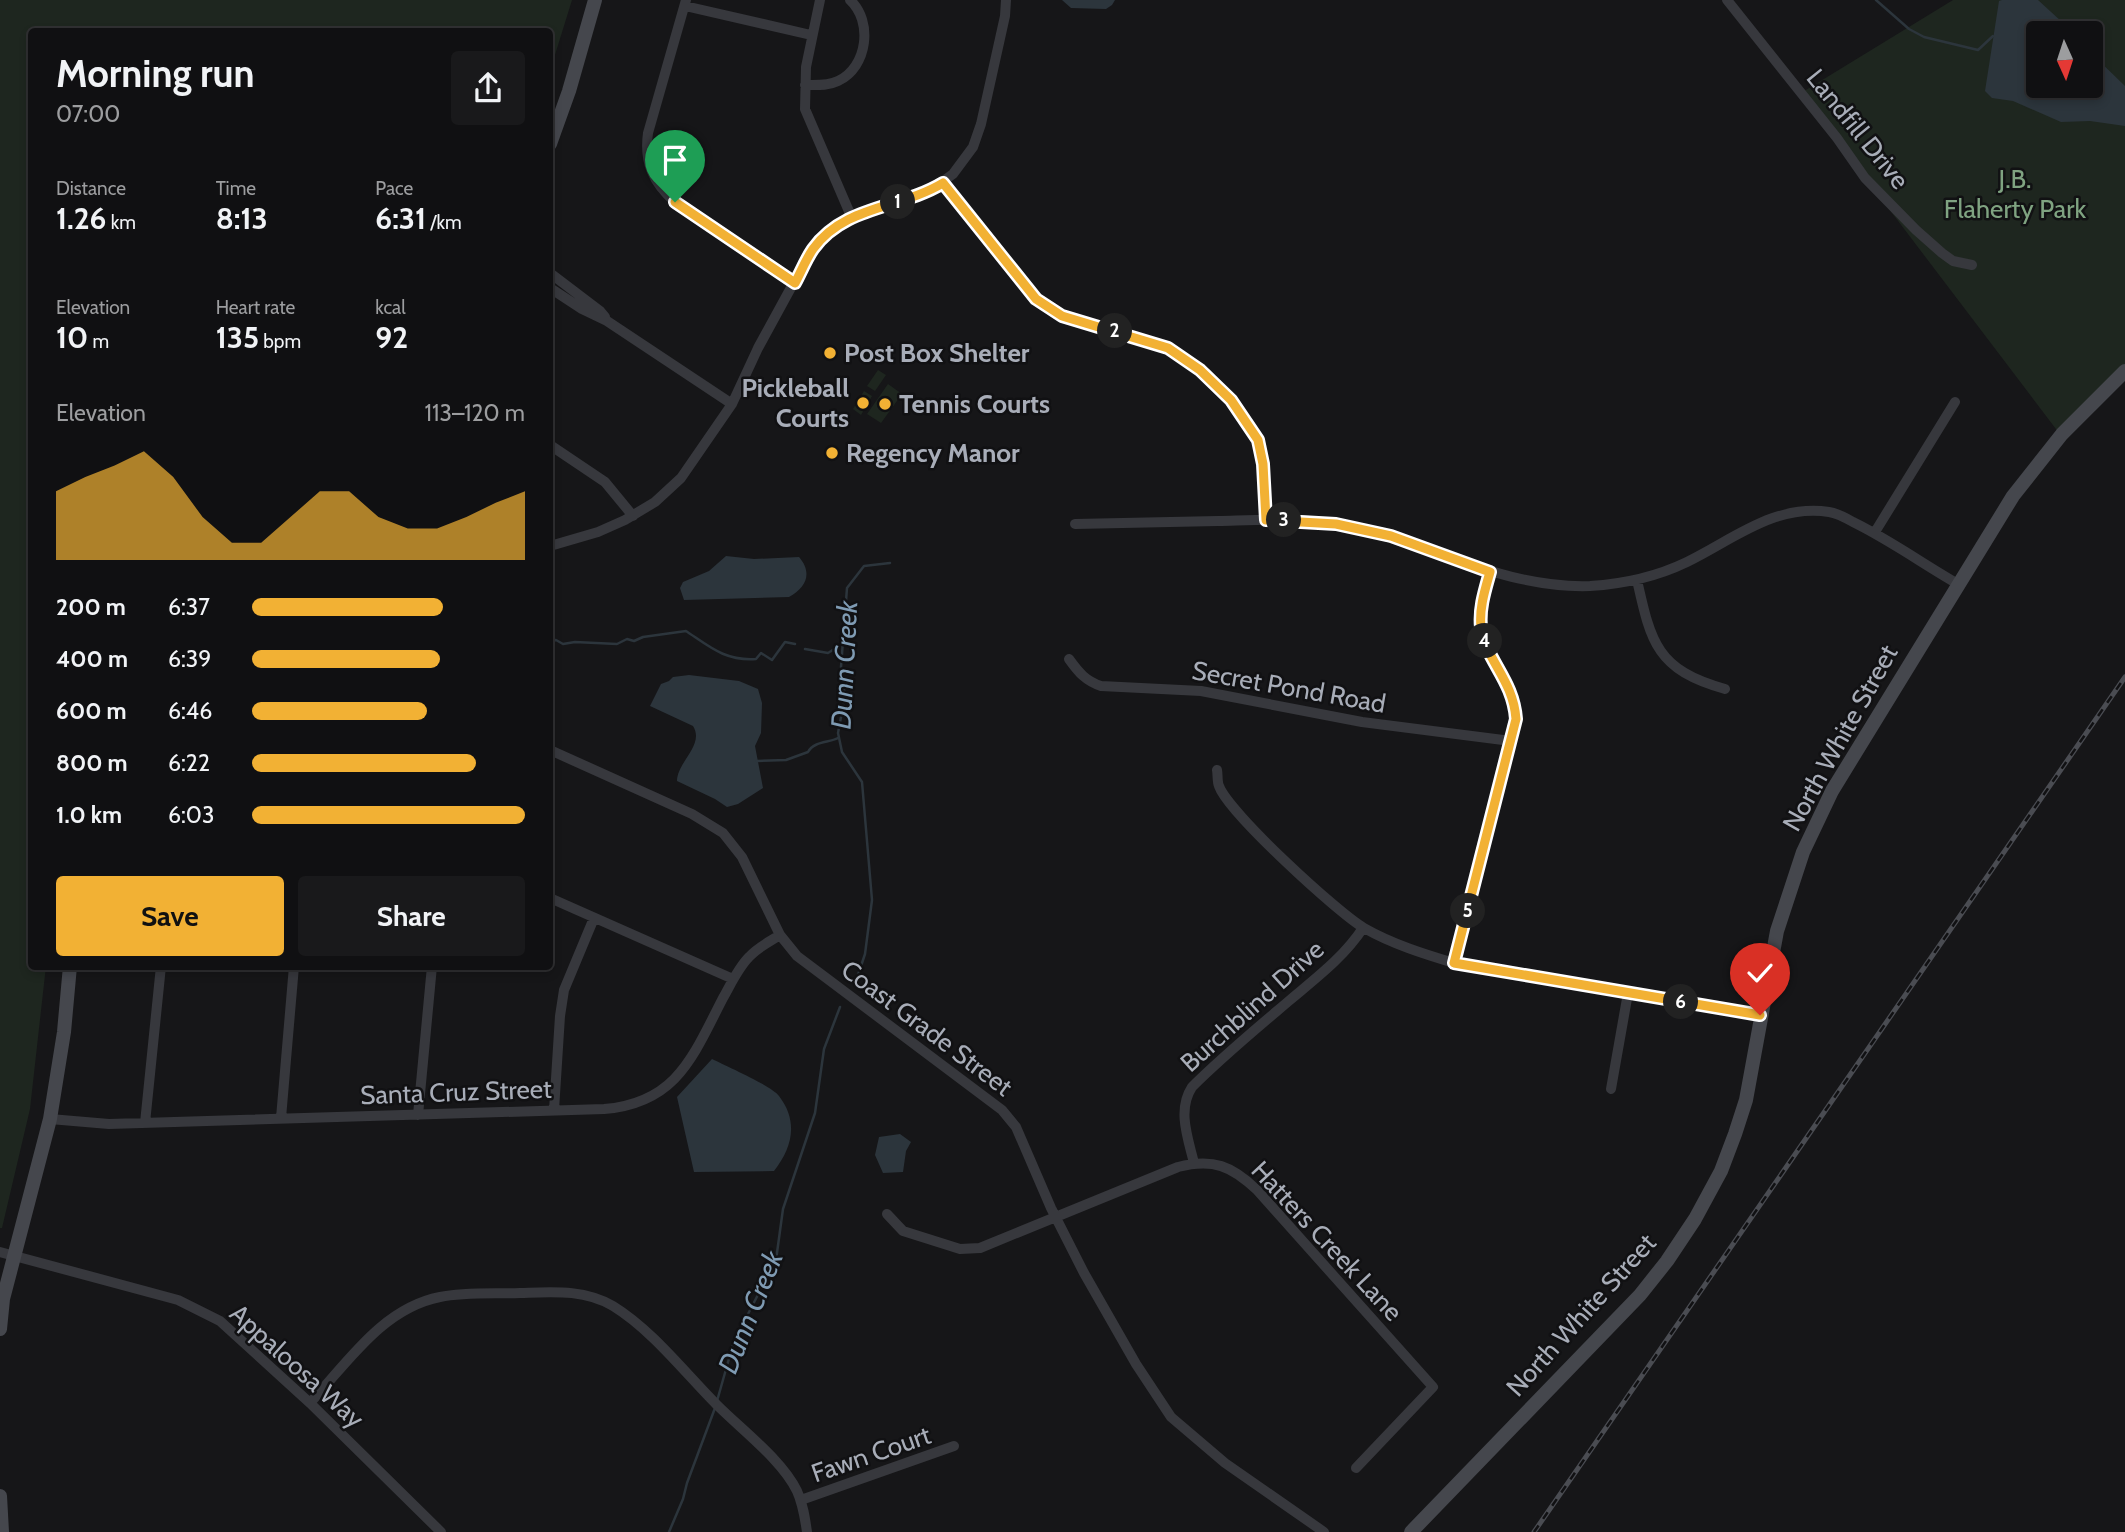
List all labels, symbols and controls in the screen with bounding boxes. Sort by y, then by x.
north arrow [2026,21,2104,98]
map controls [2026,21,2103,98]
text: Morning run [56,50,255,97]
button: share [451,51,525,125]
street label: Landfill Drive [1800,63,1916,195]
text: 07:00 [56,100,120,128]
pin [645,130,705,202]
icon: arrive [656,141,694,179]
park label: J.B. Flaherty Park [1944,163,2087,225]
text: Distance [56,177,126,200]
text: Time [216,177,256,200]
text: Pace [375,177,413,200]
pin: 1 [880,184,916,220]
text: 1 [894,190,901,213]
text: 1.26 [56,200,106,237]
text: 8:13 [216,200,268,237]
text: 6:31 [375,200,426,237]
text: km [106,211,136,234]
text: /km [426,211,462,234]
text: Elevation [56,296,130,319]
text: Heart rate [216,296,295,319]
text: kcal [375,296,406,319]
pin: 2 [1098,314,1132,348]
text: 10 [56,319,88,356]
text: 135 [216,319,259,356]
text: 92 [375,319,408,356]
text: 2 [1109,319,1120,342]
text: m [88,330,109,353]
text: bpm [259,330,301,353]
place label: Post Box Shelter [844,337,1030,369]
marker: Post Box Shelter [822,345,838,361]
place label: Pickleball Courts [741,372,849,434]
place label: Tennis Courts [899,388,1050,420]
marker: Pickleball Courts [855,395,871,411]
marker: Tennis Courts [877,396,893,412]
text: Elevation [56,399,146,427]
text: 113–120 m [424,399,525,427]
place label: Regency Manor [846,437,1020,469]
marker: Regency Manor [824,445,840,461]
pin: 3 [1266,503,1302,538]
text: 3 [1278,508,1289,531]
text: 200 m [56,593,126,621]
text: 6:37 [168,593,210,621]
water label: Dunn Creek [824,599,864,730]
pin: 4 [1468,624,1502,658]
text: 4 [1479,629,1490,652]
street label: North White Street [1776,639,1905,837]
text: 400 m [56,645,128,673]
text: 6:39 [168,645,211,673]
street label: Secret Pond Road [1190,654,1388,720]
text: 600 m [56,697,127,725]
text: 6:46 [168,697,212,725]
text: 800 m [56,749,128,777]
text: 6:22 [168,749,210,777]
text: 1.0 km [56,801,122,829]
text: 6:03 [168,801,214,829]
button: Save [56,876,284,956]
button: Share [298,876,525,956]
pin: 5 [1450,894,1486,928]
text: 5 [1462,899,1473,922]
street label: Burchblind Drive [1174,933,1330,1079]
pin [1730,943,1790,1015]
street label: Coast Grade Street [835,953,1019,1103]
icon: check [1741,954,1779,992]
pin: 6 [1664,984,1698,1020]
text: 6 [1675,990,1686,1013]
street label: Santa Cruz Street [360,1073,553,1111]
street label: Hatters Creek Lane [1245,1154,1409,1328]
street label: North White Street [1500,1227,1663,1403]
water label: Dunn Creek [710,1245,790,1378]
street label: Appaloosa Way [223,1297,371,1435]
street label: Fawn Court [807,1419,935,1489]

